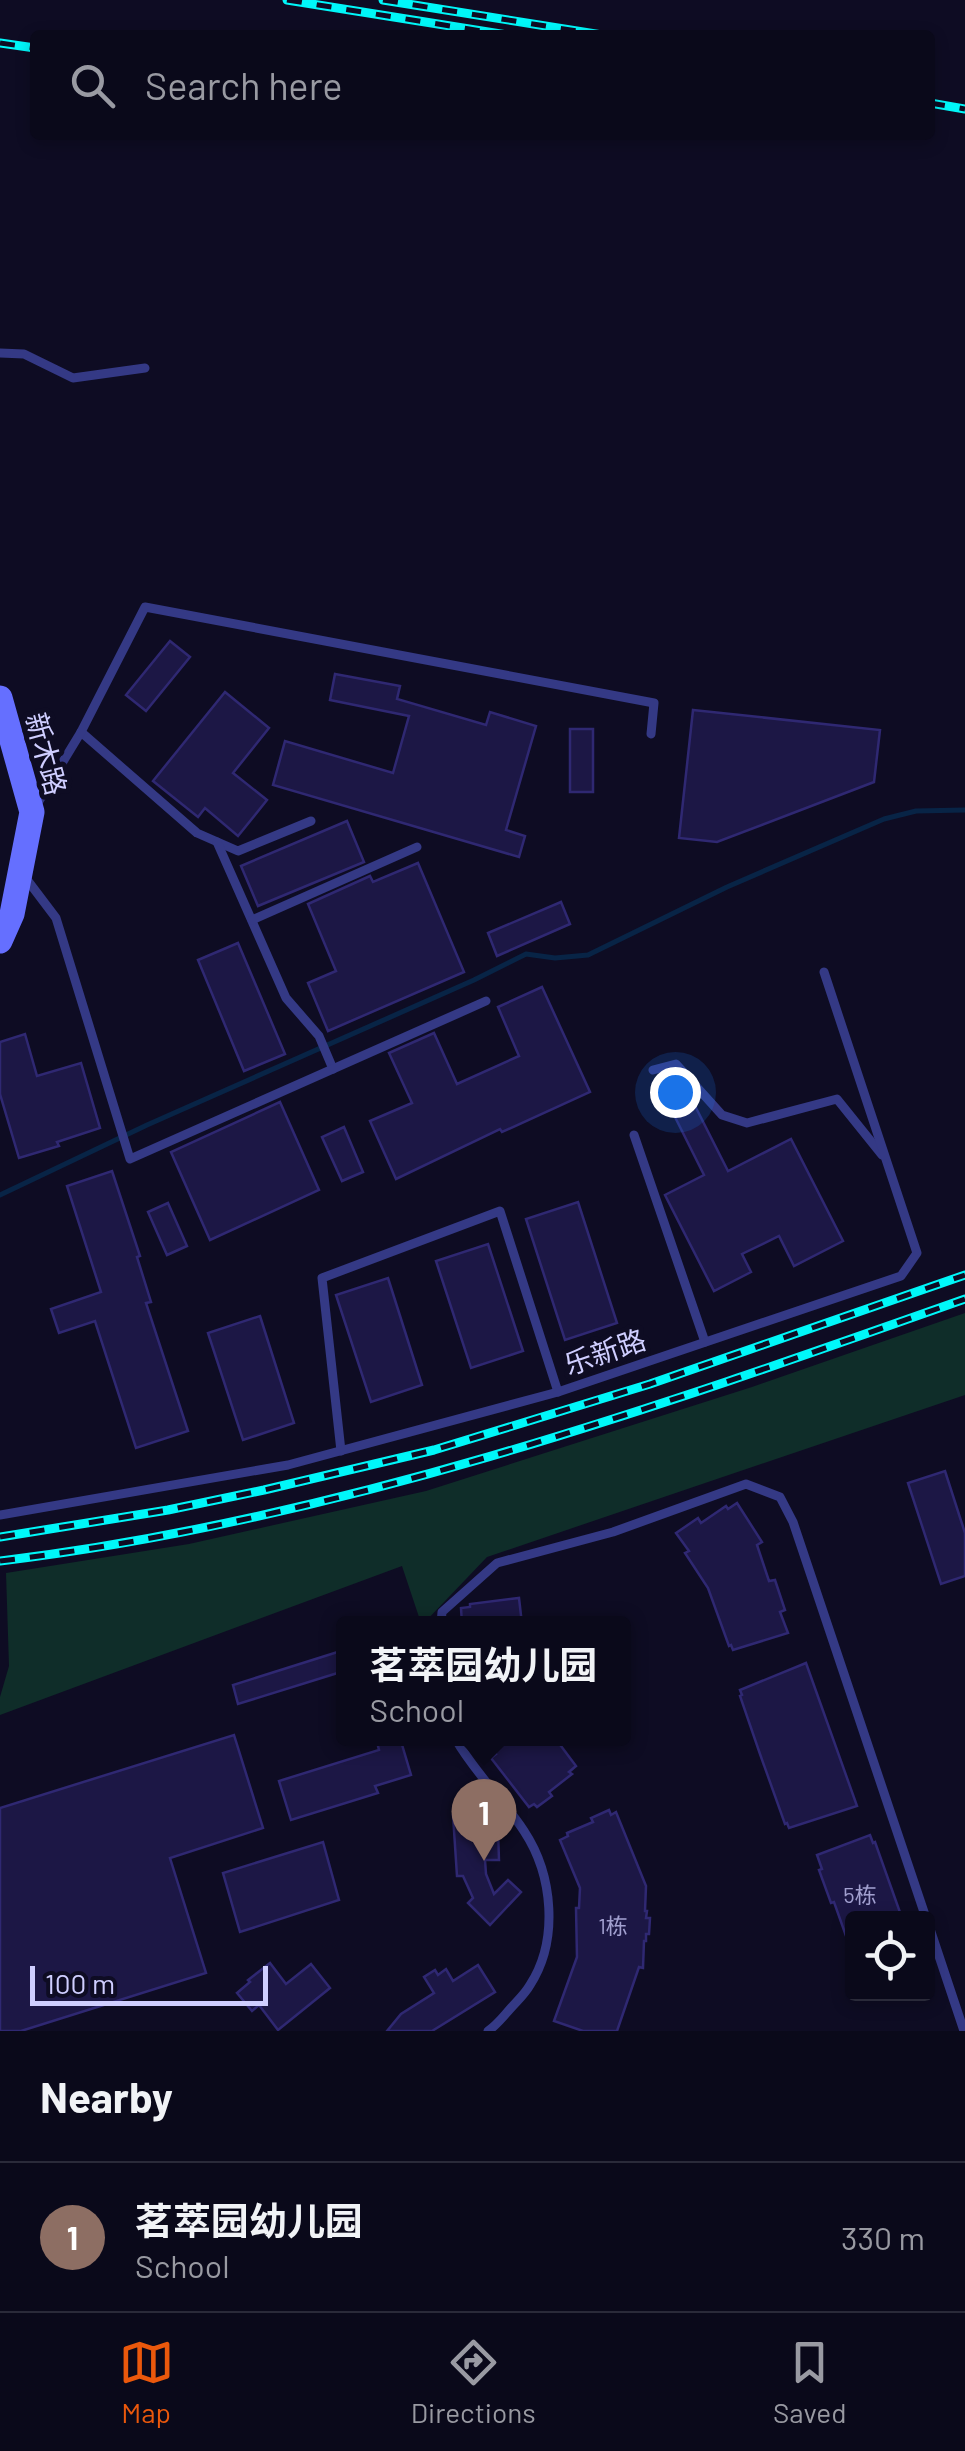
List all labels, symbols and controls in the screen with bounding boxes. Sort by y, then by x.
search box [30,30,935,140]
icon: search [65,58,120,113]
text: Search here [145,62,343,108]
street label: 新木路 [20,709,74,799]
your location [650,1067,701,1118]
street label: 乐新路 [559,1321,650,1381]
popup [336,1616,631,1746]
text: 茗萃园幼儿园 [369,1641,598,1687]
text: School [369,1690,464,1728]
pin: 1 [452,1778,516,1861]
house number: 5栋 [843,1881,877,1907]
map controls [845,1911,935,2001]
button: locate [845,1911,935,2001]
house number: 1栋 [598,1912,628,1938]
scale bar [30,1961,268,2006]
text: 100 m [45,1966,115,2000]
text: Nearby [40,2071,173,2121]
text: 茗萃园幼儿园 [135,2197,363,2243]
text: 1 [67,2218,78,2256]
text: 330 m [841,2218,925,2256]
text: School [135,2246,230,2284]
tab: Map [119,2335,174,2429]
tab: Directions [411,2335,536,2429]
tab: Saved [773,2335,846,2429]

